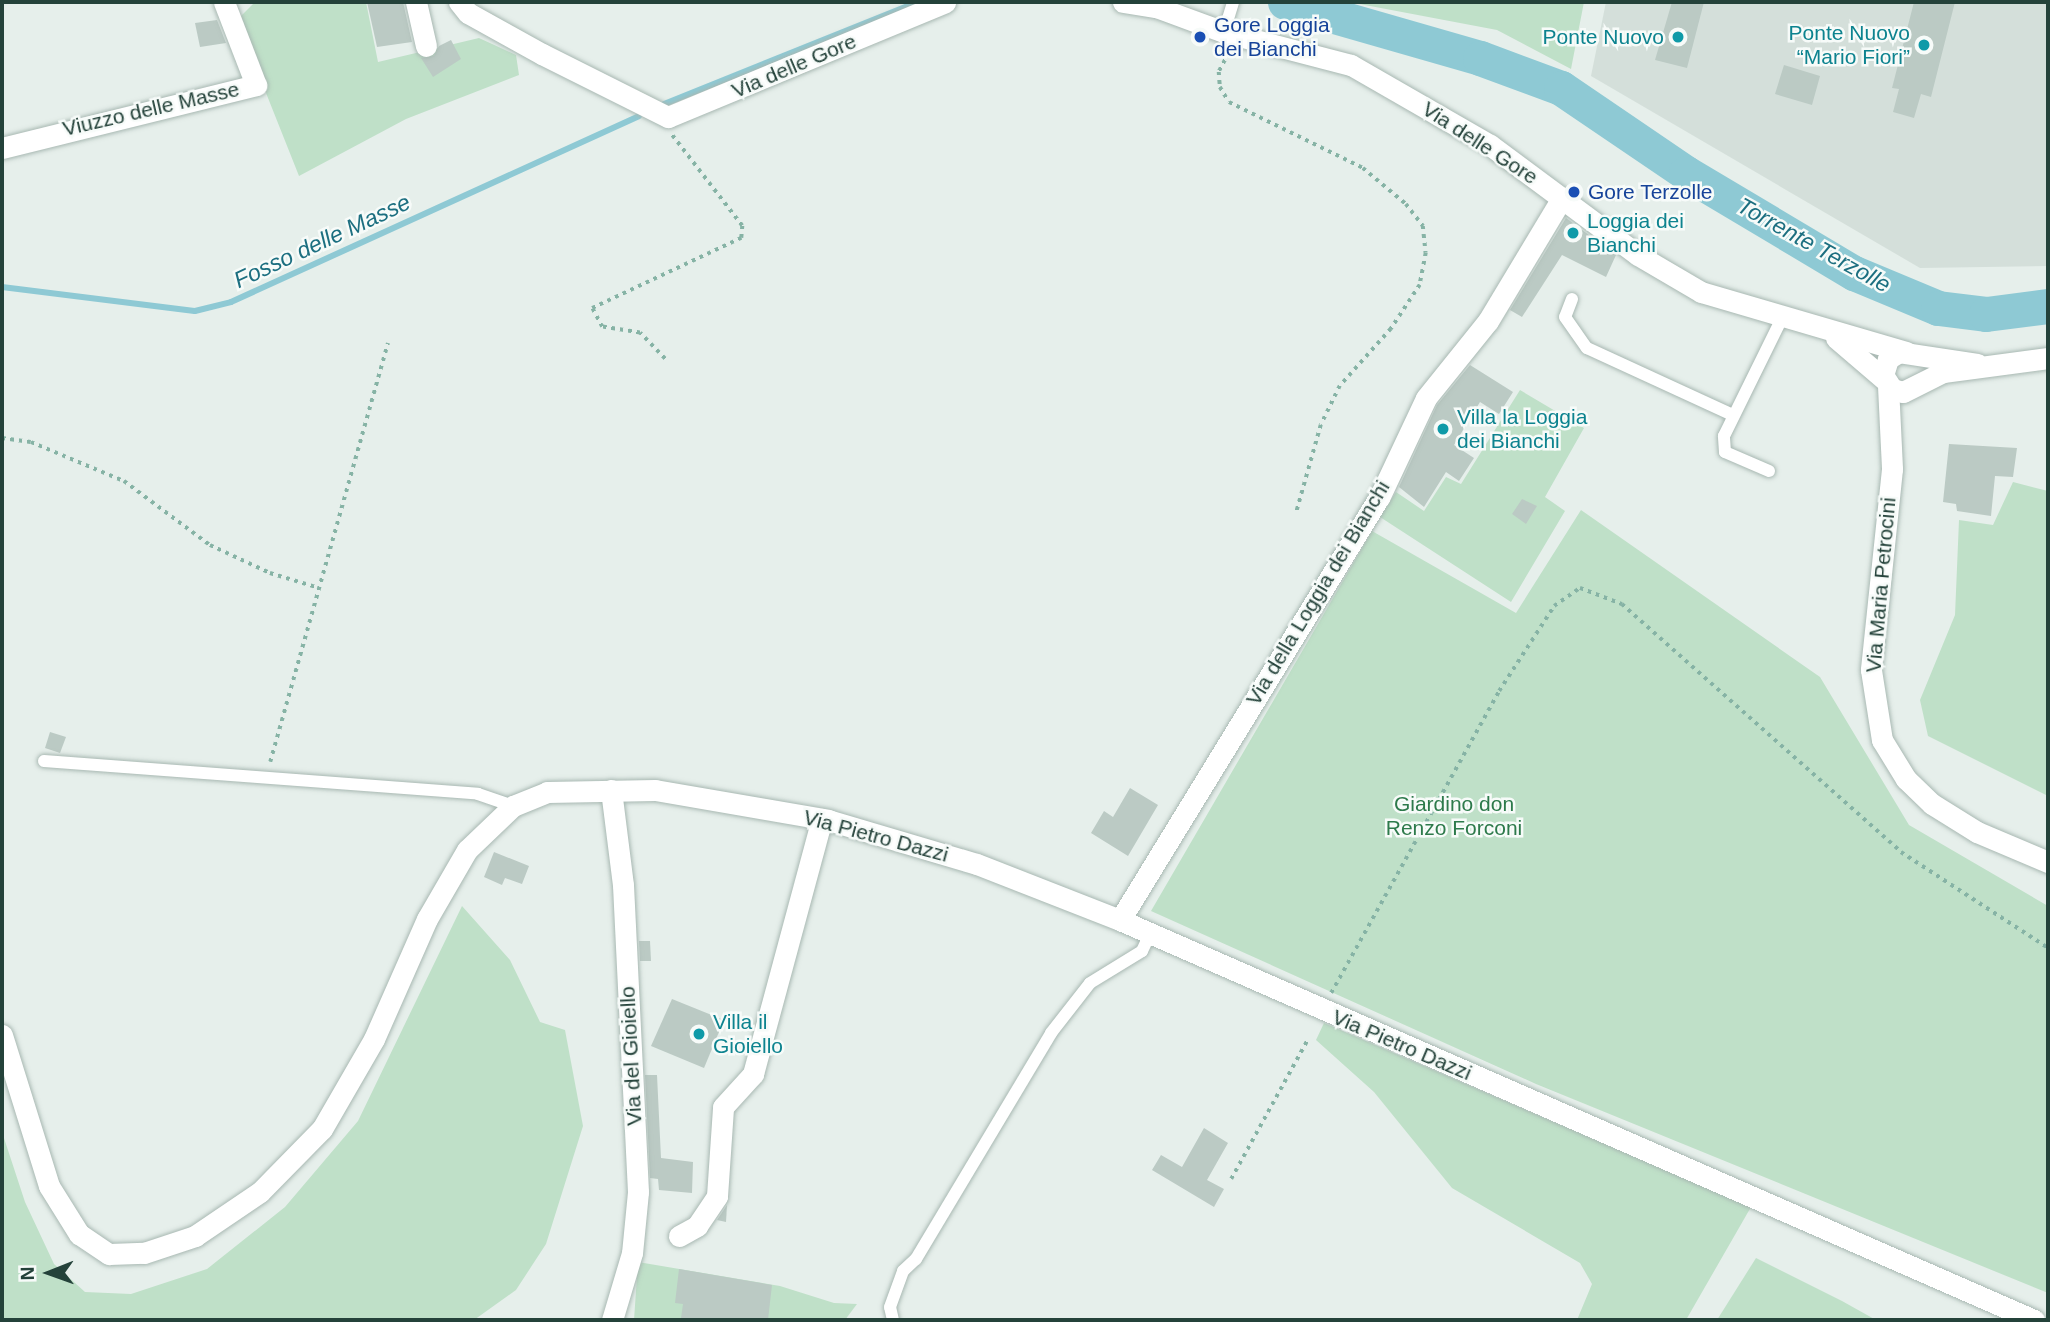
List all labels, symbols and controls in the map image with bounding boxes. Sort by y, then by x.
place label: Gore Loggia dei Bianchi [1214,12,1330,62]
place label: Ponte Nuovo “Mario Fiori” [1789,20,1910,70]
place label: Ponte Nuovo [1543,24,1664,50]
street label: Via delle Gore [728,28,860,104]
marker: Gore Loggia dei Bianchi [1192,29,1208,45]
marker: Ponte Nuovo [1670,29,1686,45]
marker: Ponte Nuovo “Mario Fiori” [1916,37,1932,53]
street label: Viuzzo delle Masse [60,76,242,142]
street label: Via delle Gore [1417,96,1543,190]
place label: Gore Terzolle [1588,179,1713,205]
marker: Gore Terzolle [1566,184,1582,200]
water label: Fosso delle Masse [229,188,415,294]
water label: Torrente Terzolle [1733,192,1895,298]
place label: Loggia dei Bianchi [1587,208,1684,258]
marker: Loggia dei Bianchi [1565,225,1581,241]
place label: Villa la Loggia dei Bianchi [1457,404,1587,454]
marker: Villa la Loggia dei Bianchi [1435,421,1451,437]
street label: Via della Loggia dei Bianchi [1241,476,1395,710]
street label: Via Maria Petrocini [1861,496,1901,674]
park label: Giardino don Renzo Forconi [1386,791,1522,841]
street label: Via Pietro Dazzi [801,805,951,867]
street label: Via del Gioiello [615,986,647,1126]
street label: Via Pietro Dazzi [1328,1004,1476,1086]
place label: Villa il Gioiello [713,1009,783,1059]
marker: Villa il Gioiello [691,1026,707,1042]
north arrow [14,1238,84,1308]
text: N [17,1266,38,1280]

